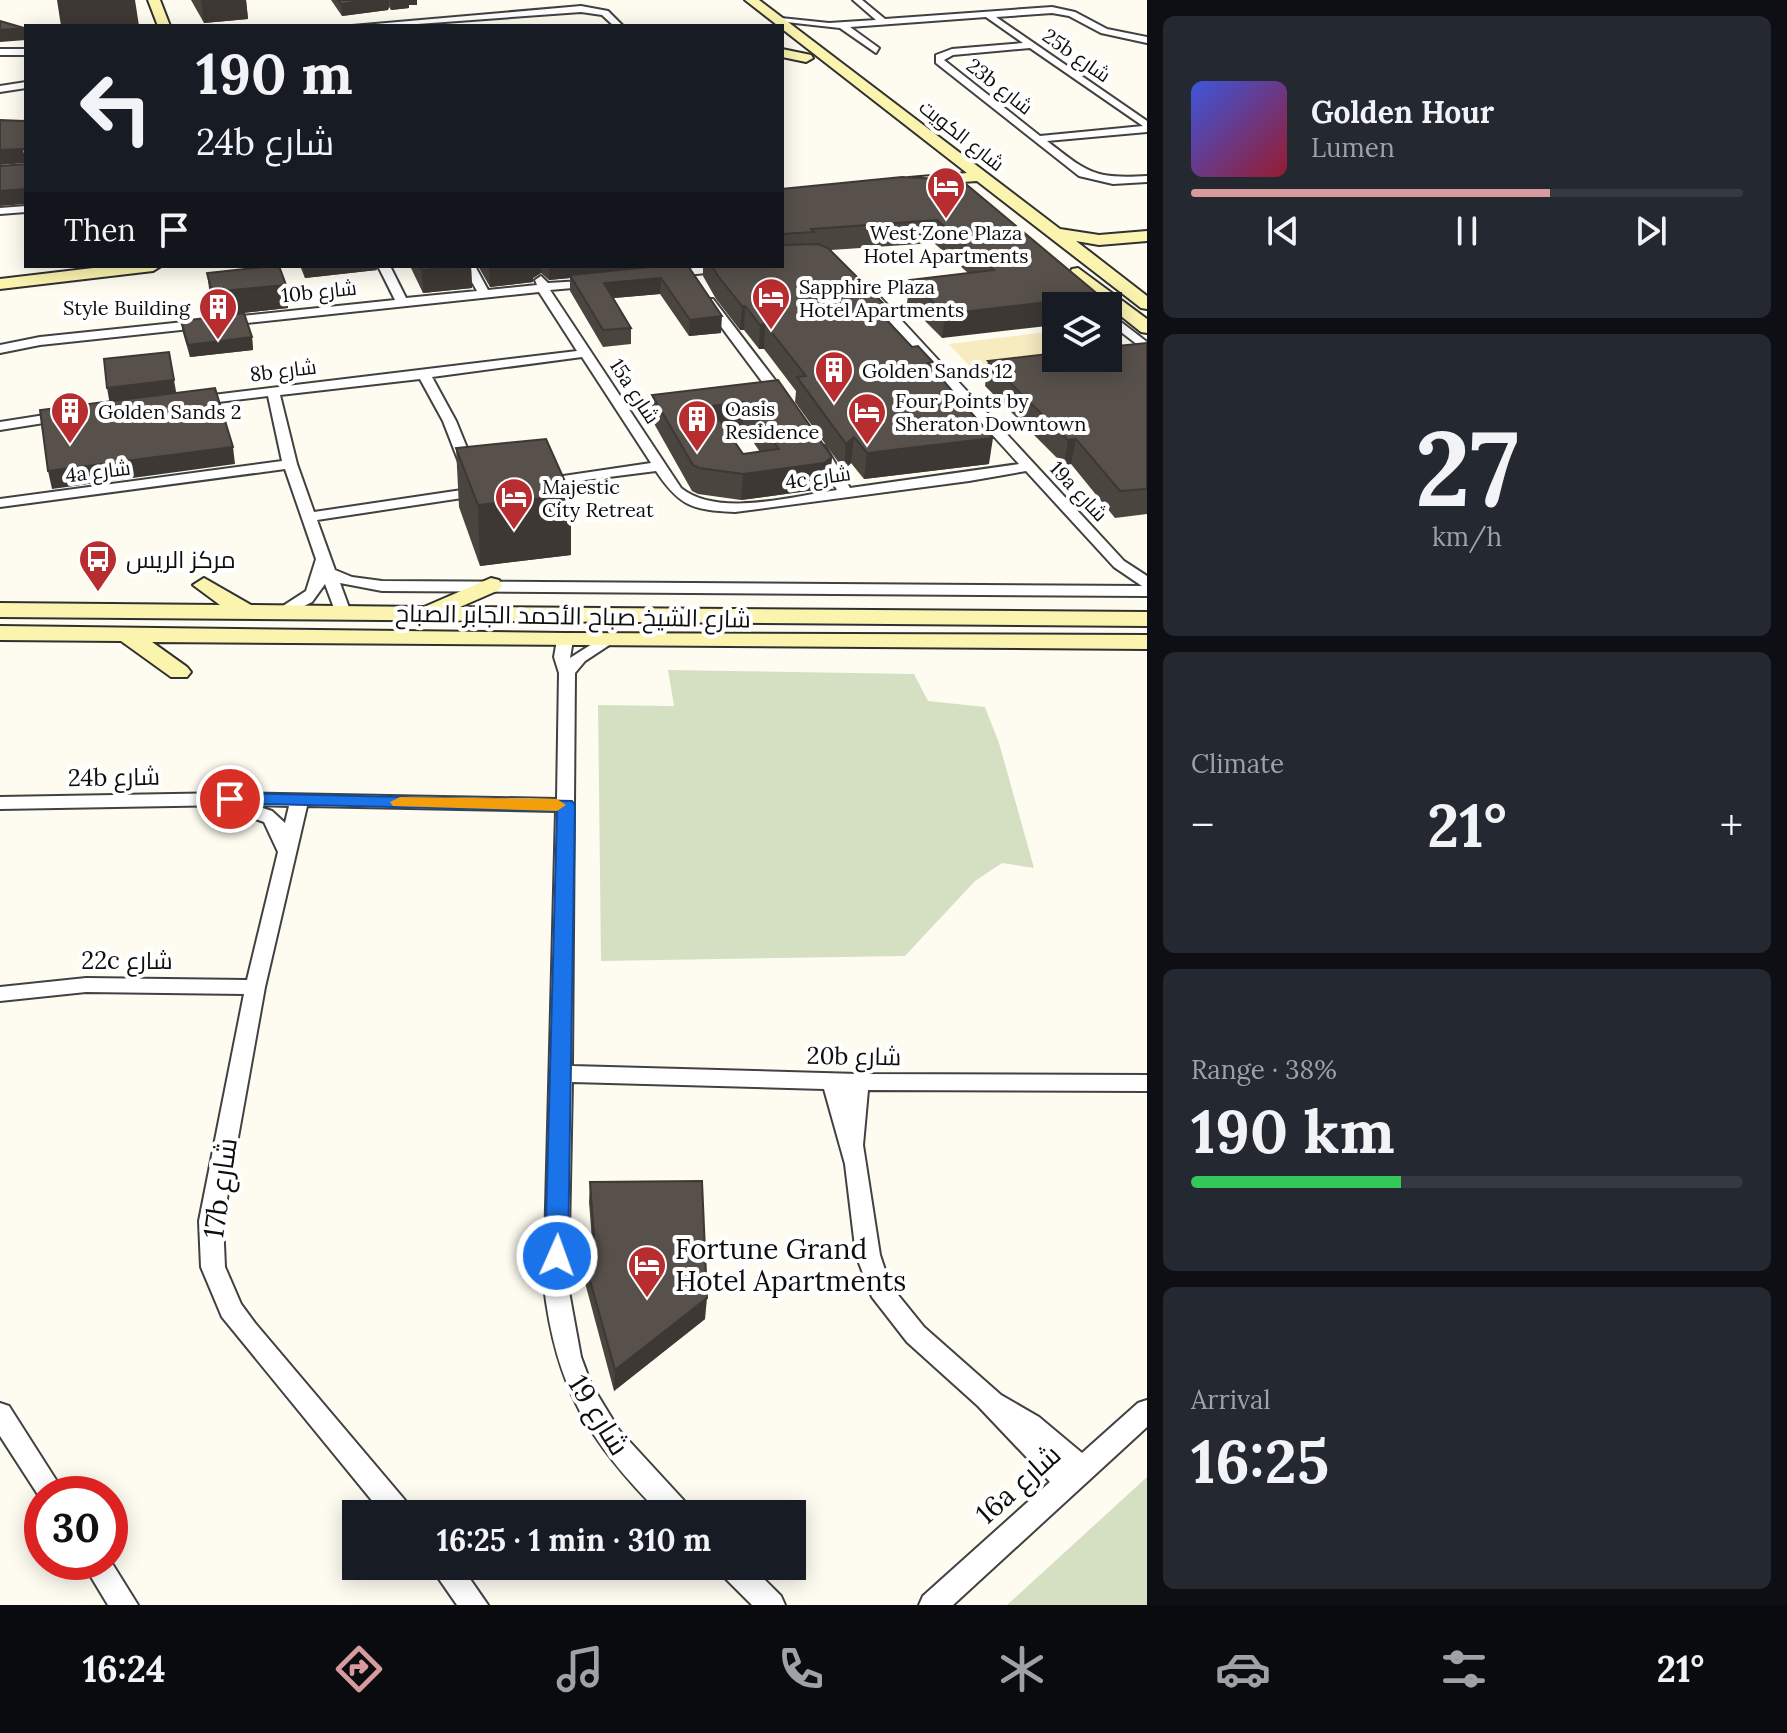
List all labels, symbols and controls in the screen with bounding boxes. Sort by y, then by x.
street label: 25b شارع [1037,23,1116,89]
text: 190 m [196,38,353,109]
street label: 23b شارع [961,52,1038,121]
icon: left [64,56,168,160]
text: Golden Hour [1311,93,1494,131]
street label: شارع الكويت [913,94,1010,178]
text: 24b شارع [196,119,334,165]
text: Lumen [1311,131,1395,164]
hotel icon: West Zone Plaza Hotel Apartments [925,165,967,220]
icon: arrive [152,208,196,252]
icon: previous [1261,209,1305,253]
icon: pause [1445,209,1489,253]
icon: next [1629,209,1673,253]
text: Then [64,211,136,249]
place label: West Zone Plaza Hotel Apartments [863,220,1029,268]
place label: Sapphire Plaza Hotel Apartments [799,274,964,322]
street label: 10b شارع [280,275,358,309]
hotel icon: Sapphire Plaza Hotel Apartments [750,276,792,331]
building icon: Style Building [197,286,239,341]
map controls [1042,292,1122,372]
button: layers [1042,292,1122,372]
place label: Style Building [63,295,191,320]
building icon: Golden Sands 12 [813,349,855,404]
street label: 8b شارع [248,354,318,388]
street label: 15a شارع [603,354,665,429]
place label: Golden Sands 12 [862,358,1013,383]
place label: Four Points by Sheraton Downtown [895,388,1086,436]
building icon: Golden Sands 2 [49,390,91,445]
hotel icon: Four Points by Sheraton Downtown [846,391,888,446]
place label: Oasis Residence [725,396,820,444]
building icon: Oasis Residence [676,398,718,453]
place label: Golden Sands 2 [98,399,242,424]
text: 27 [1415,401,1519,534]
street label: 4a شارع [64,455,132,489]
street label: 19a شارع [1043,456,1113,528]
street label: 4c شارع [784,460,852,496]
place label: Majestic City Retreat [542,474,654,522]
hotel icon: Majestic City Retreat [493,476,535,531]
text: km/h [1432,520,1502,553]
bus stop icon: مركز الريس [77,538,119,593]
place label: مركز الريس [126,544,236,575]
street label: شارع الشيخ صباح الأحمد الجابر الصباح [395,597,751,636]
text: Climate [1191,747,1284,780]
street label: 24b شارع [68,761,160,794]
pin [196,765,264,833]
icon: arrive [208,777,252,821]
text: 21° [1427,787,1507,863]
text: − [1191,797,1214,853]
text: + [1720,797,1743,853]
street label: 22c شارع [81,945,173,977]
street label: 20b شارع [806,1040,902,1073]
text: Range · 38% [1191,1053,1337,1086]
text: 190 km [1191,1093,1395,1169]
street label: 17b شارع [195,1135,246,1241]
position arrow [515,1214,599,1298]
place label: Fortune Grand Hotel Apartments [675,1231,906,1299]
hotel icon: Fortune Grand Hotel Apartments [626,1244,668,1299]
street label: شارع 19 [560,1368,638,1462]
text: Arrival [1191,1383,1270,1416]
text: 16:25 [1191,1423,1329,1499]
street label: 16a شارع [968,1436,1069,1532]
speed limit sign: 30 [24,1476,128,1580]
text: 16:25 · 1 min · 310 m [437,1521,711,1559]
icon: directions [331,1641,387,1697]
icon: music [552,1641,608,1697]
icon: phone [773,1641,829,1697]
icon: climate [994,1641,1050,1697]
icon: car [1215,1641,1271,1697]
icon: filters [1436,1641,1492,1697]
text: 16:24 [83,1646,166,1692]
text: 21° [1657,1646,1704,1692]

